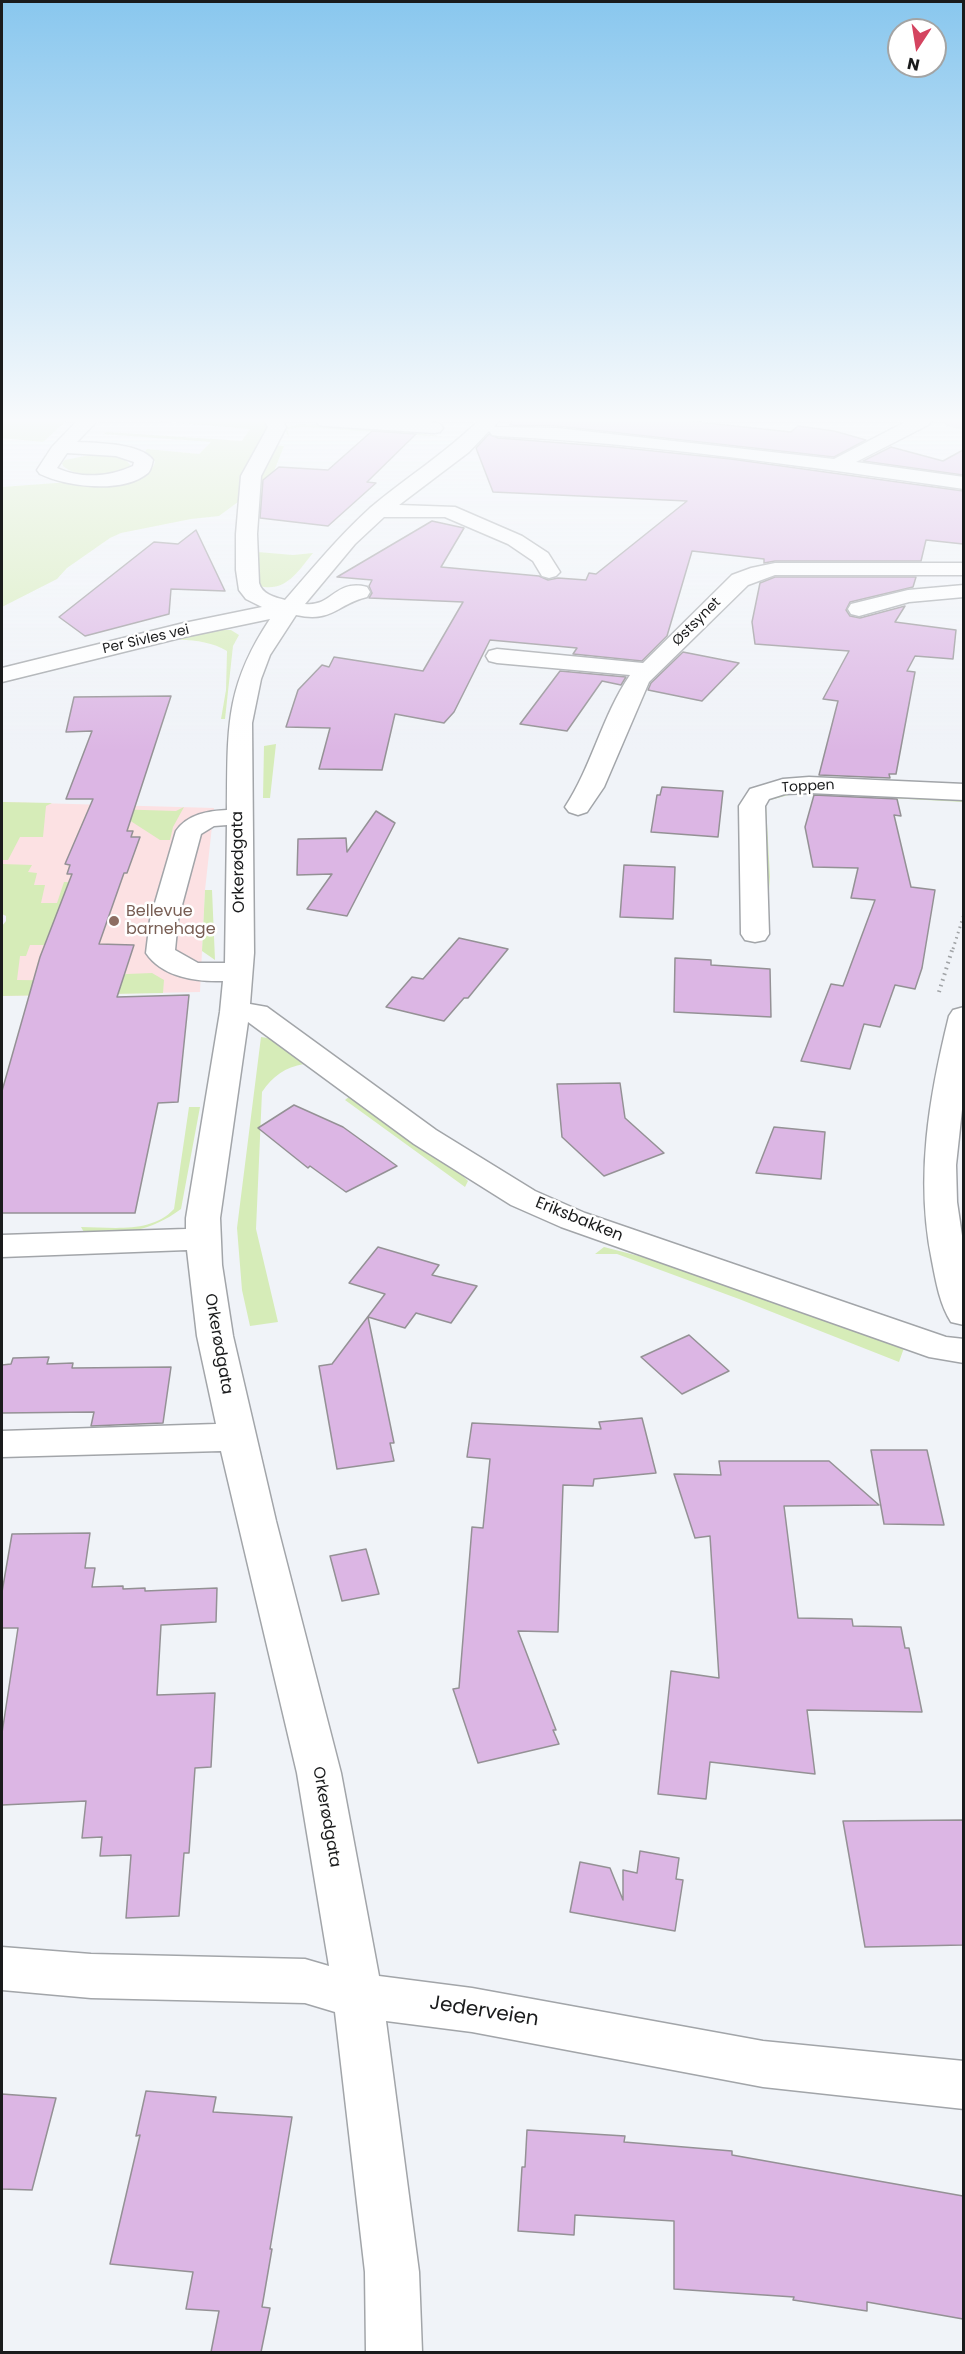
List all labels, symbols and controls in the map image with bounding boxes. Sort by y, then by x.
north arrow [887,18,947,78]
text: N [905,52,922,77]
street label: Østsynet [669,594,725,650]
street label: Per Sivles vei [101,622,191,658]
street label: Toppen [781,777,835,797]
street label: Orkerødgata [229,811,249,913]
place label: Bellevue barnehage [126,902,216,940]
marker: Bellevue barnehage [107,914,121,928]
street label: Eriksbakken [532,1194,626,1246]
street label: Orkerødgata [200,1292,236,1396]
street label: Orkerødgata [308,1765,344,1869]
street label: Jederveien [428,1992,540,2032]

